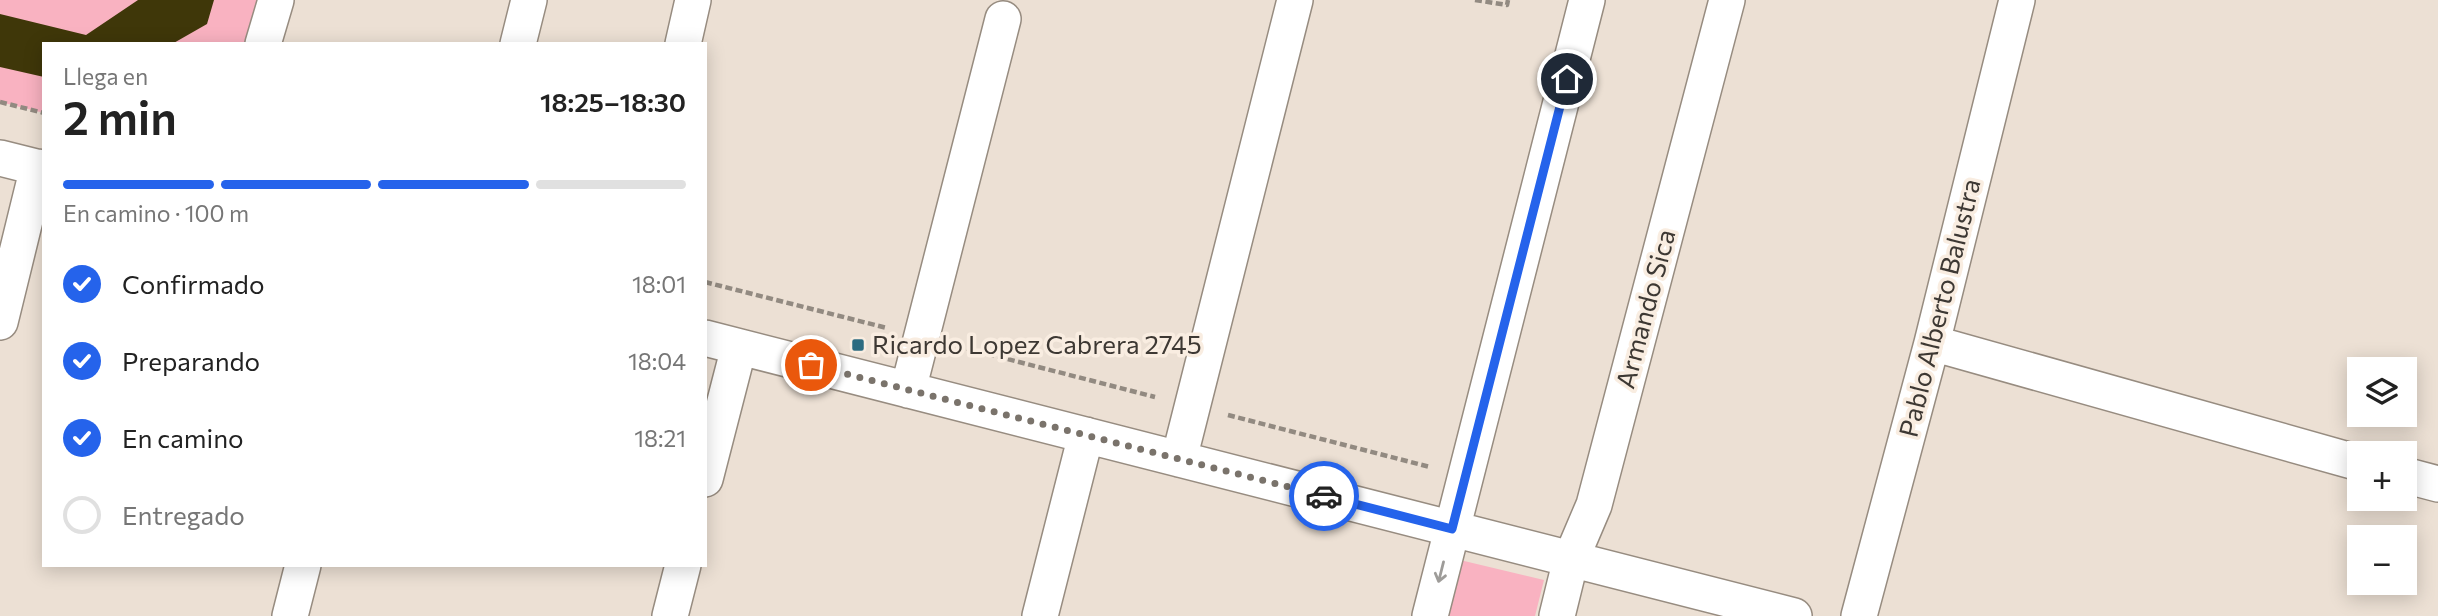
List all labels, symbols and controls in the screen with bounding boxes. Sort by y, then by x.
pin [1537,49,1597,109]
icon: home [1548,60,1586,98]
text: Llega en [63,62,148,90]
text: 18:25–18:30 [540,86,686,117]
text: 2 min [63,88,177,144]
street label: Pablo Alberto Balustra [1891,175,1986,440]
text: En camino · 100 m [63,199,249,227]
street label: Armando Sica [1608,226,1681,392]
icon: check [63,265,101,303]
text: Confirmado [122,268,264,299]
text: 18:01 [632,270,686,298]
place label: Ricardo Lopez Cabrera 2745 [872,328,1202,359]
pin [781,335,841,395]
marker: Ricardo Lopez Cabrera 2745 [850,337,866,353]
icon: check [63,342,101,380]
text: Preparando [122,345,260,376]
icon: bag [792,346,830,384]
text: 18:04 [628,347,686,375]
map controls [2347,357,2417,595]
button: layers [2347,357,2417,427]
icon: check [63,419,101,457]
text: En camino [122,422,244,453]
text: 18:21 [634,424,686,452]
button: + [2347,441,2417,511]
courier [1289,461,1359,531]
icon: car [1305,477,1343,515]
text: Entregado [122,499,245,530]
button: − [2347,525,2417,595]
one-way arrow [1434,560,1447,583]

